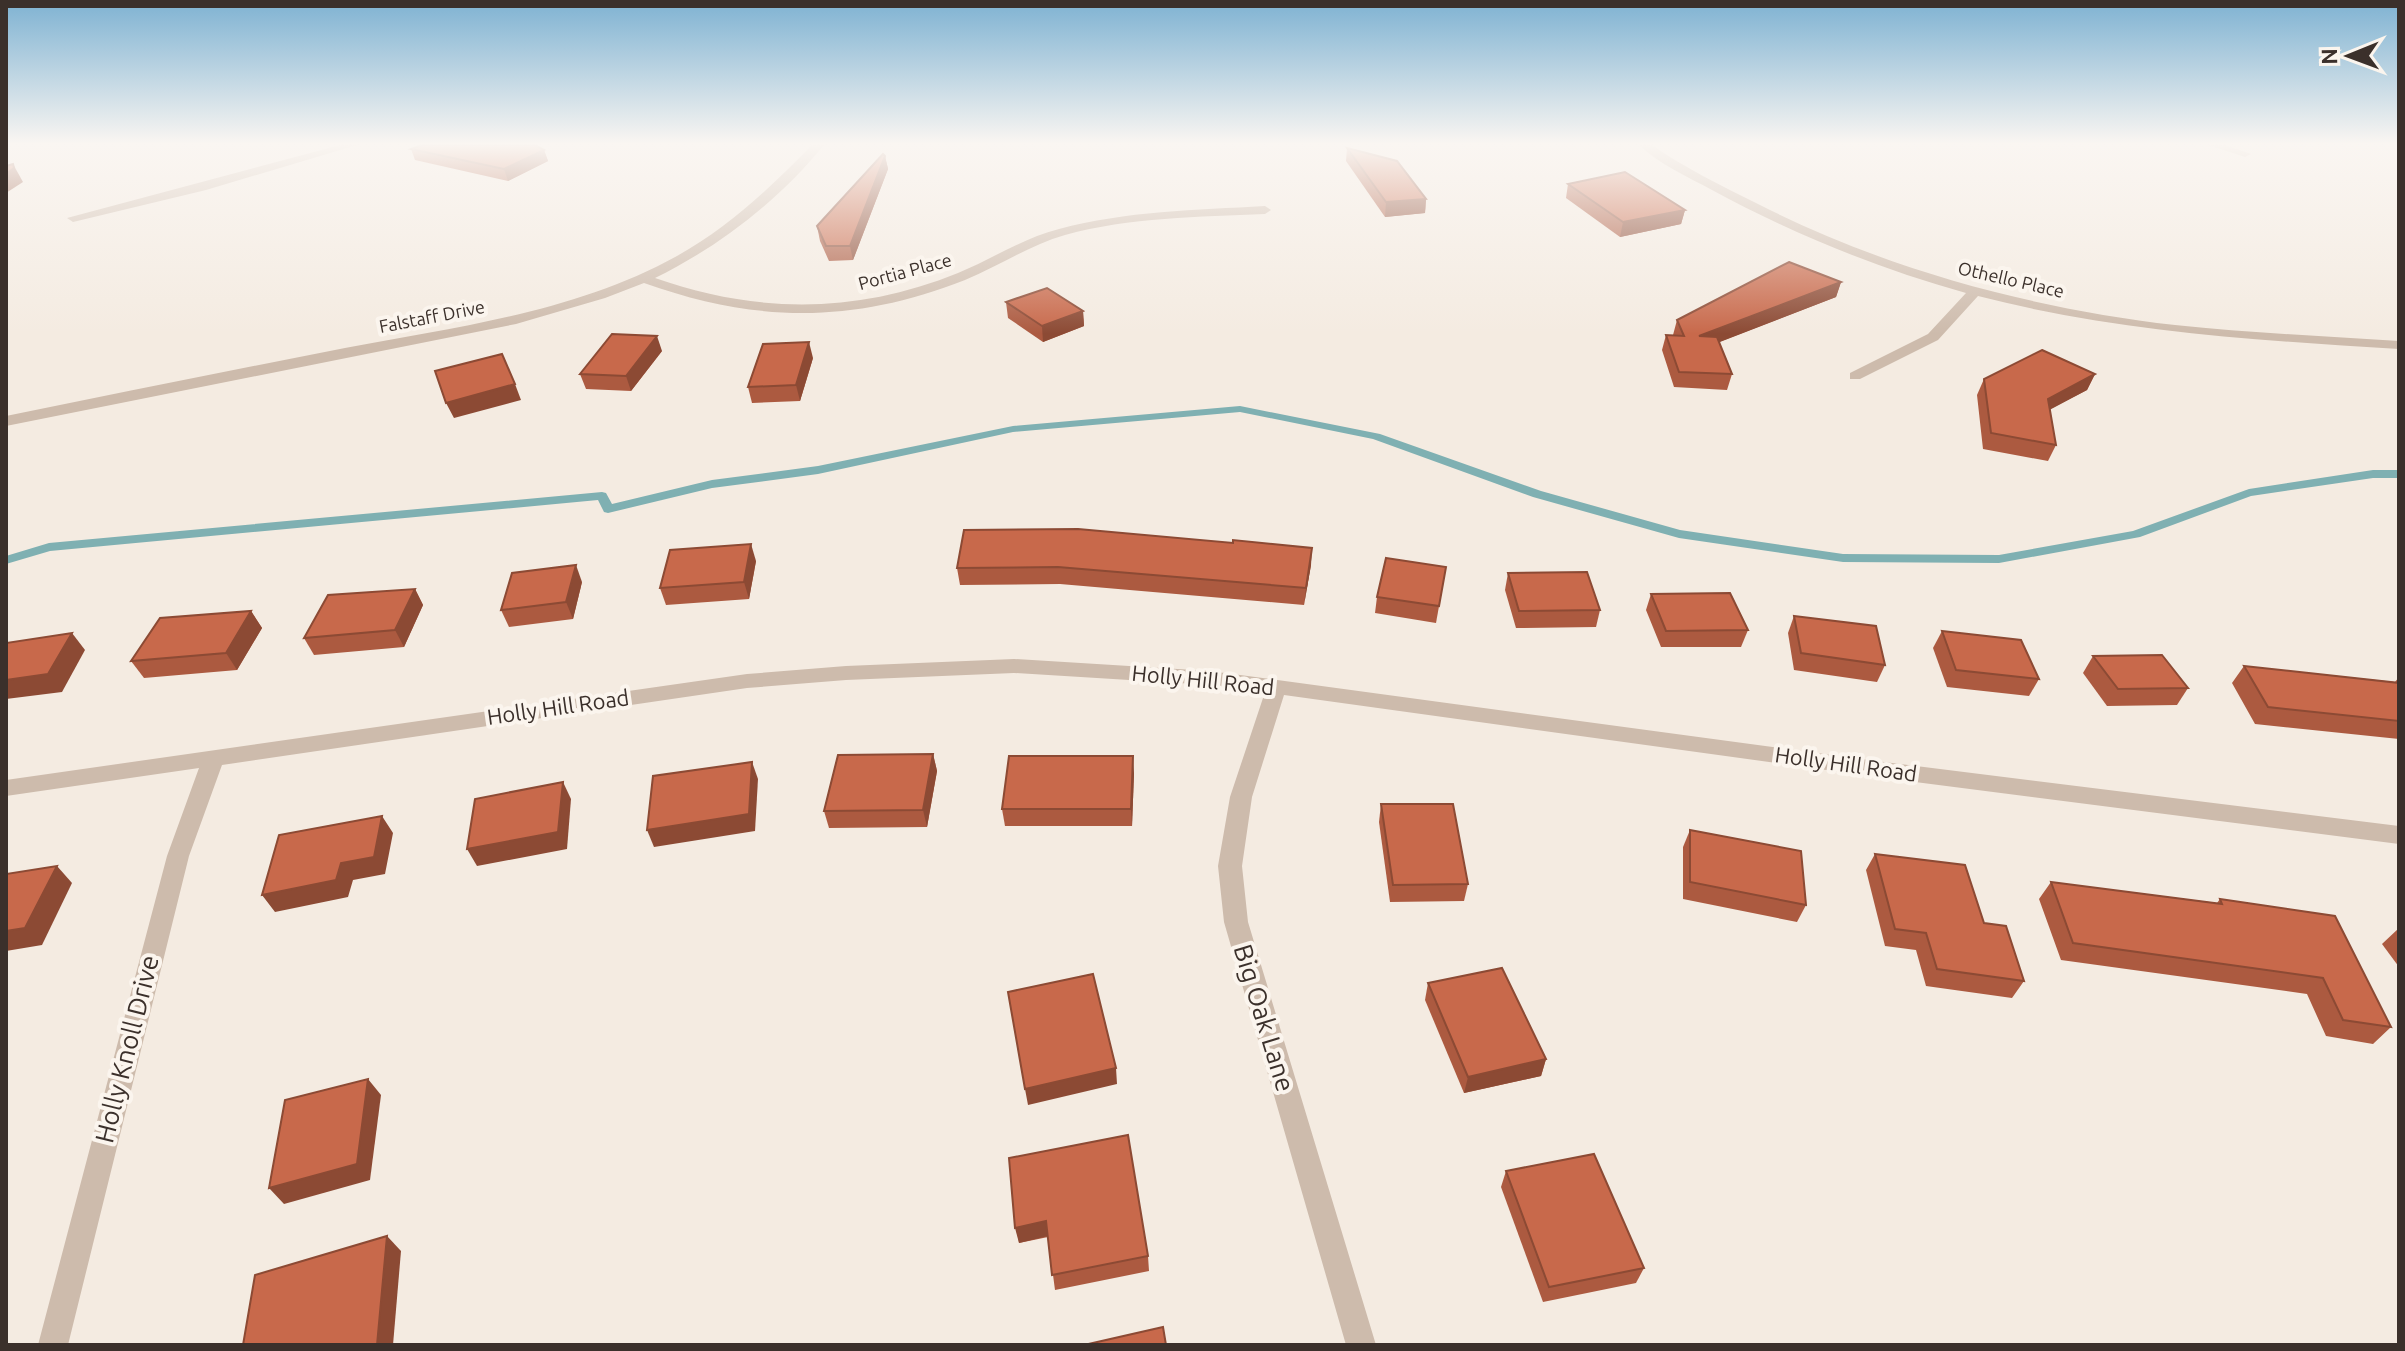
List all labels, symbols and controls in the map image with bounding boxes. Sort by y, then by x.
north arrow [2309,16,2389,96]
text: N [2316,48,2341,65]
street label: Portia Place [856,249,954,293]
street label: Othello Place [1956,257,2066,301]
street label: Falstaff Drive [377,296,486,336]
street label: Holly Hill Road [1130,660,1276,699]
street label: Holly Hill Road [485,684,631,729]
street label: Holly Hill Road [1773,741,1919,786]
street label: Big Oak Lane [1228,941,1301,1095]
street label: Holly Knoll Drive [89,952,164,1146]

